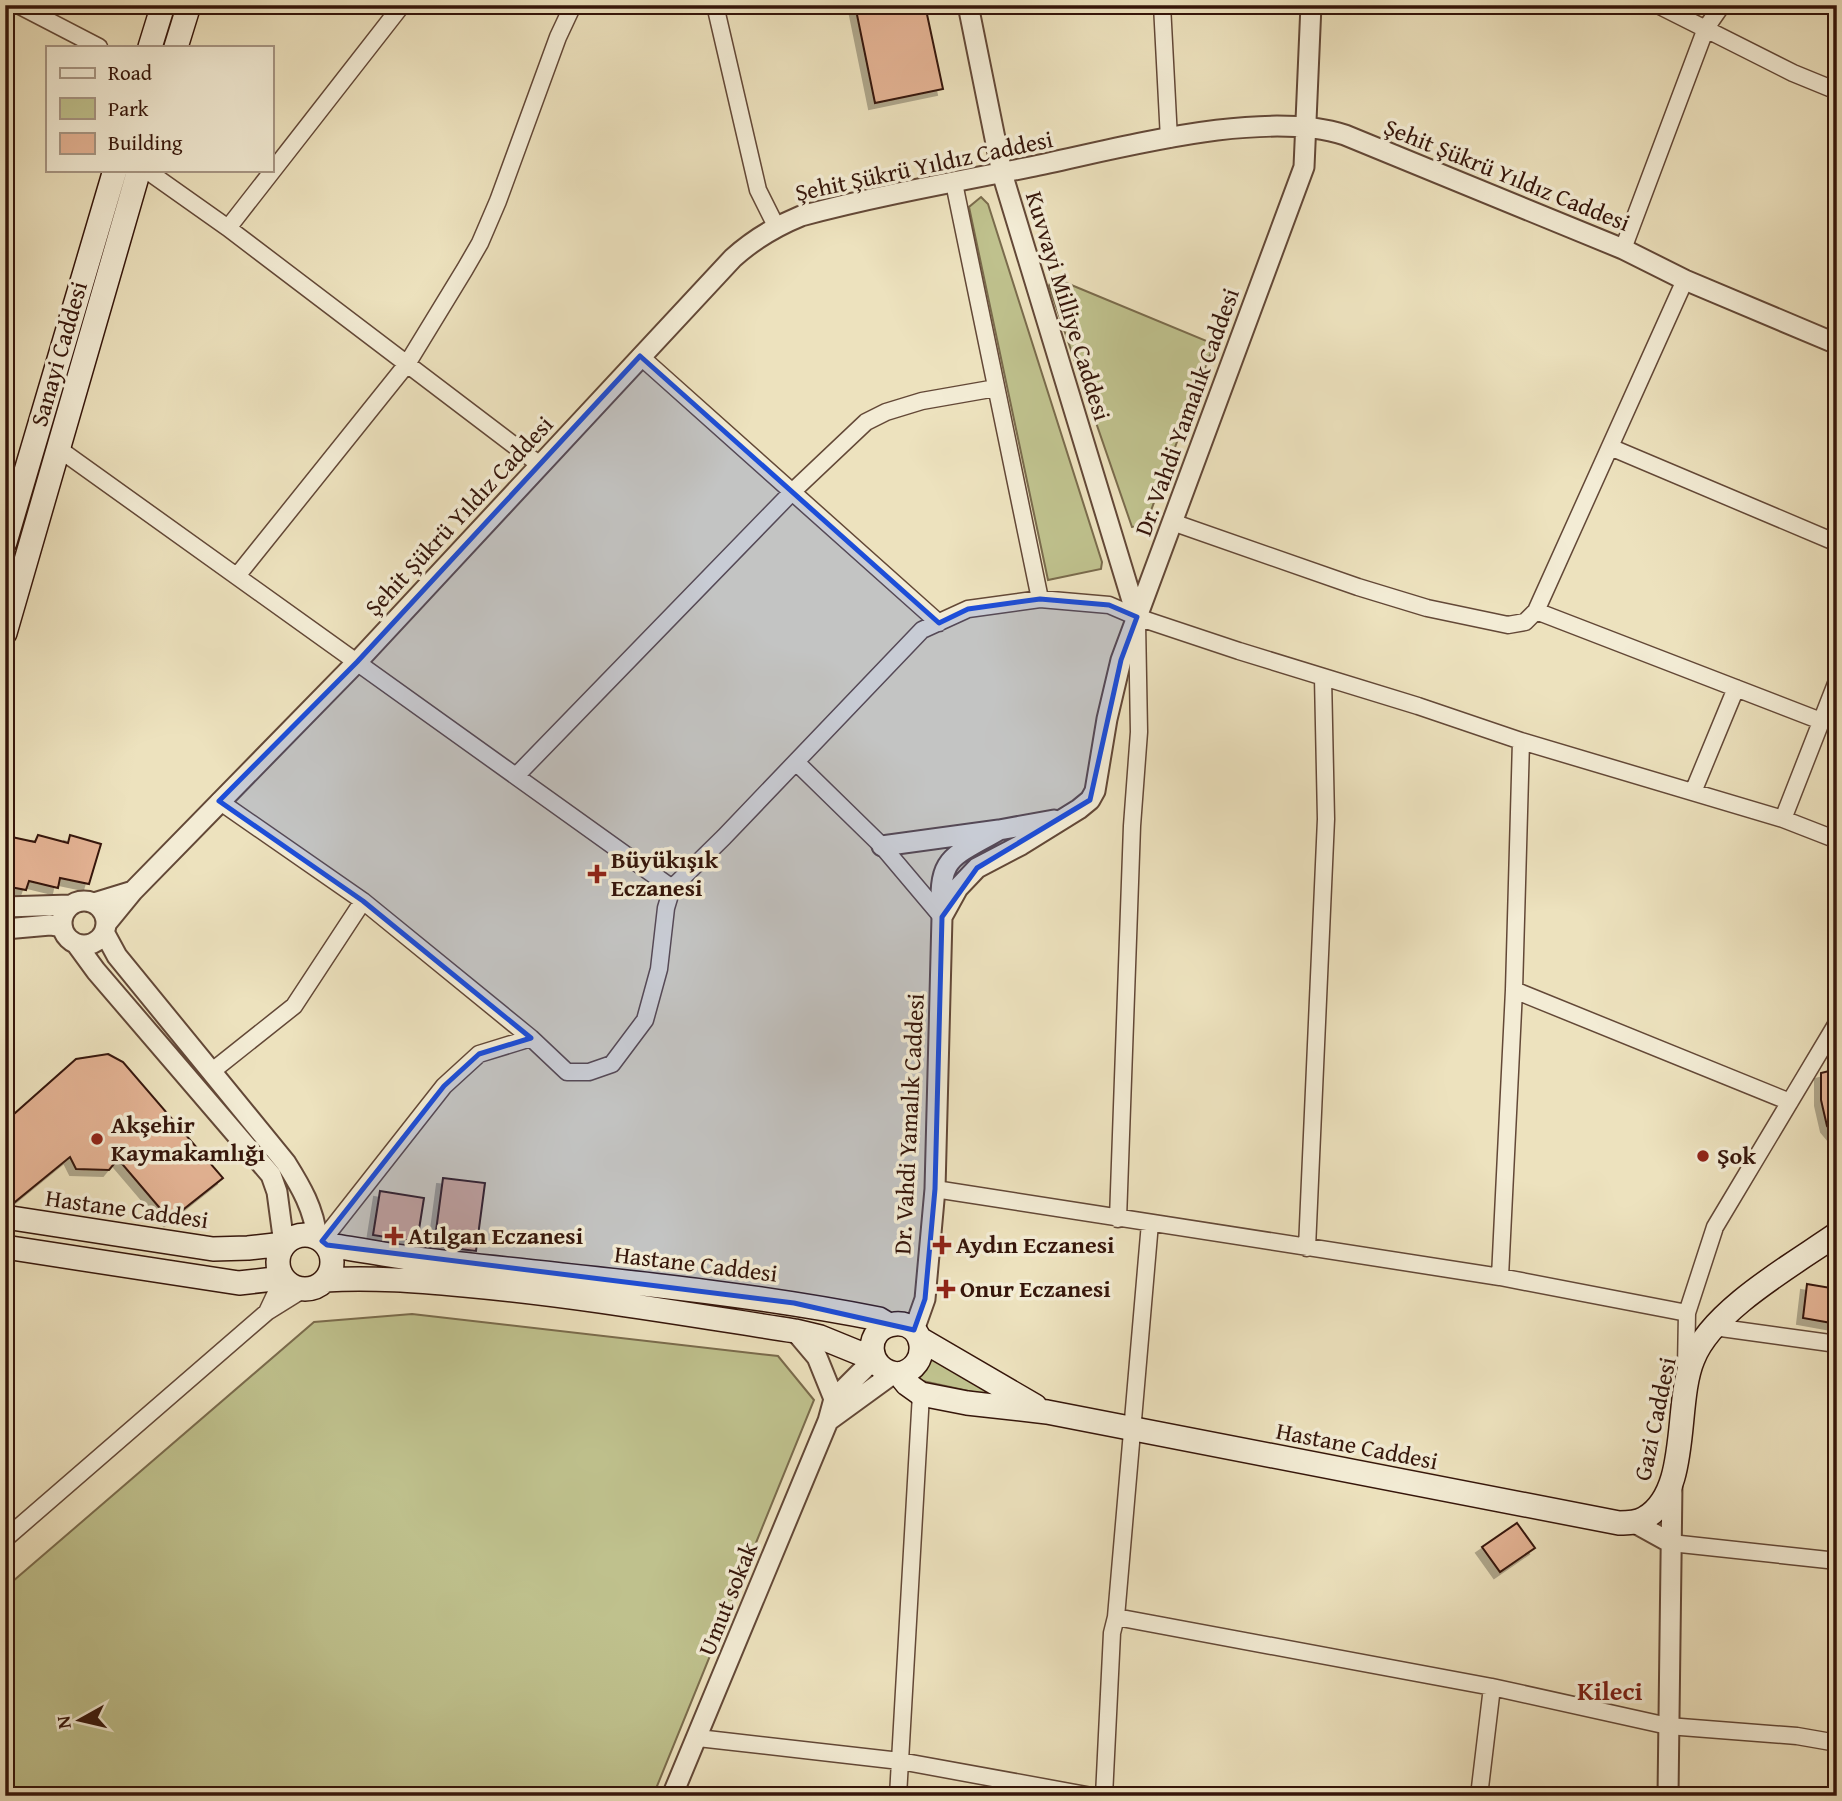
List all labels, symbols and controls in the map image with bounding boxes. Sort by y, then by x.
legend [46,46,273,172]
text: Road [108,57,153,88]
text: Park [108,93,149,124]
street label: Şehit Şükrü Yıldız Caddesi [1379,109,1636,240]
street label: Şehit Şükrü Yıldız Caddesi [792,121,1056,210]
text: Building [108,127,183,158]
street label: Kuvvayi Milliye Caddesi [1017,187,1120,425]
street label: Sanayi Caddesi [21,277,96,430]
street label: Dr. Vahdi Yamalık Caddesi [1125,283,1248,541]
street label: Şehit Şükrü Yıldız Caddesi [356,407,561,624]
place label: Büyükışık Eczanesi [611,842,719,905]
marker: Büyükışık Eczanesi [589,866,605,882]
street label: Dr. Vahdi Yamalık Caddesi [884,992,933,1255]
place label: Akşehir Kaymakamlığı [111,1107,265,1170]
marker: Akşehir Kaymakamlığı [89,1131,105,1147]
place label: Şok [1717,1138,1756,1173]
marker: Şok [1695,1148,1711,1164]
street label: Hastane Caddesi [43,1180,211,1237]
place label: Atılgan Eczanesi [408,1218,583,1253]
place label: Aydın Eczanesi [956,1227,1115,1262]
marker: Atılgan Eczanesi [386,1228,402,1244]
street label: Hastane Caddesi [612,1236,780,1291]
marker: Aydın Eczanesi [934,1237,950,1253]
place label: Onur Eczanesi [960,1271,1111,1306]
marker: Onur Eczanesi [938,1281,954,1297]
street label: Gazi Caddesi [1624,1354,1685,1484]
street label: Hastane Caddesi [1273,1413,1441,1478]
street label: Umut sokak [689,1536,766,1661]
district label: Kileci [1577,1671,1643,1710]
north arrow [46,1686,116,1756]
text: N [48,1714,78,1731]

